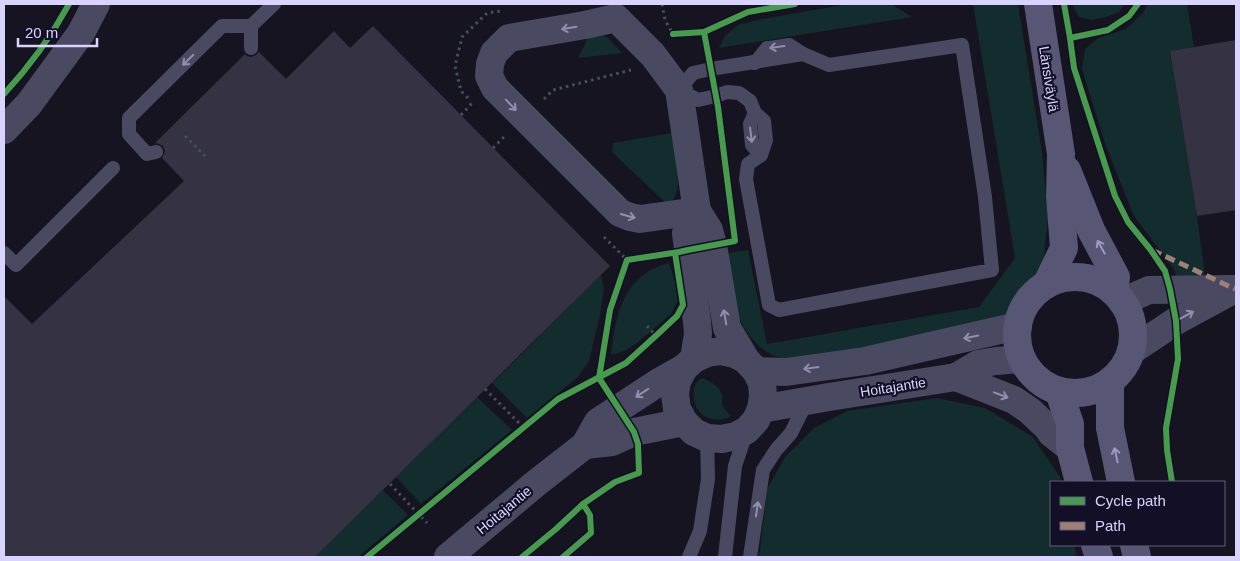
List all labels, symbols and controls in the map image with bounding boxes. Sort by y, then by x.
scale bar [18,15,96,47]
one-way arrow [561,23,577,33]
text: 20 m [25,24,58,41]
one-way arrow [769,42,785,52]
street label: Länsiväylä [1036,45,1062,113]
one-way arrow [182,54,194,66]
one-way arrow [505,98,517,111]
one-way arrow [746,127,756,143]
one-way arrow [620,211,636,221]
one-way arrow [1095,241,1105,255]
one-way arrow [720,310,730,326]
one-way arrow [1179,310,1194,320]
one-way arrow [963,333,979,342]
one-way arrow [804,364,820,374]
street label: Hoitajantie [859,374,927,400]
one-way arrow [635,387,649,398]
one-way arrow [993,391,1008,400]
one-way arrow [1110,448,1120,464]
legend [1050,481,1225,546]
street label: Hoitajantie [474,482,535,537]
text: Cycle path [1095,492,1166,509]
one-way arrow [752,501,762,517]
text: Path [1095,517,1126,534]

